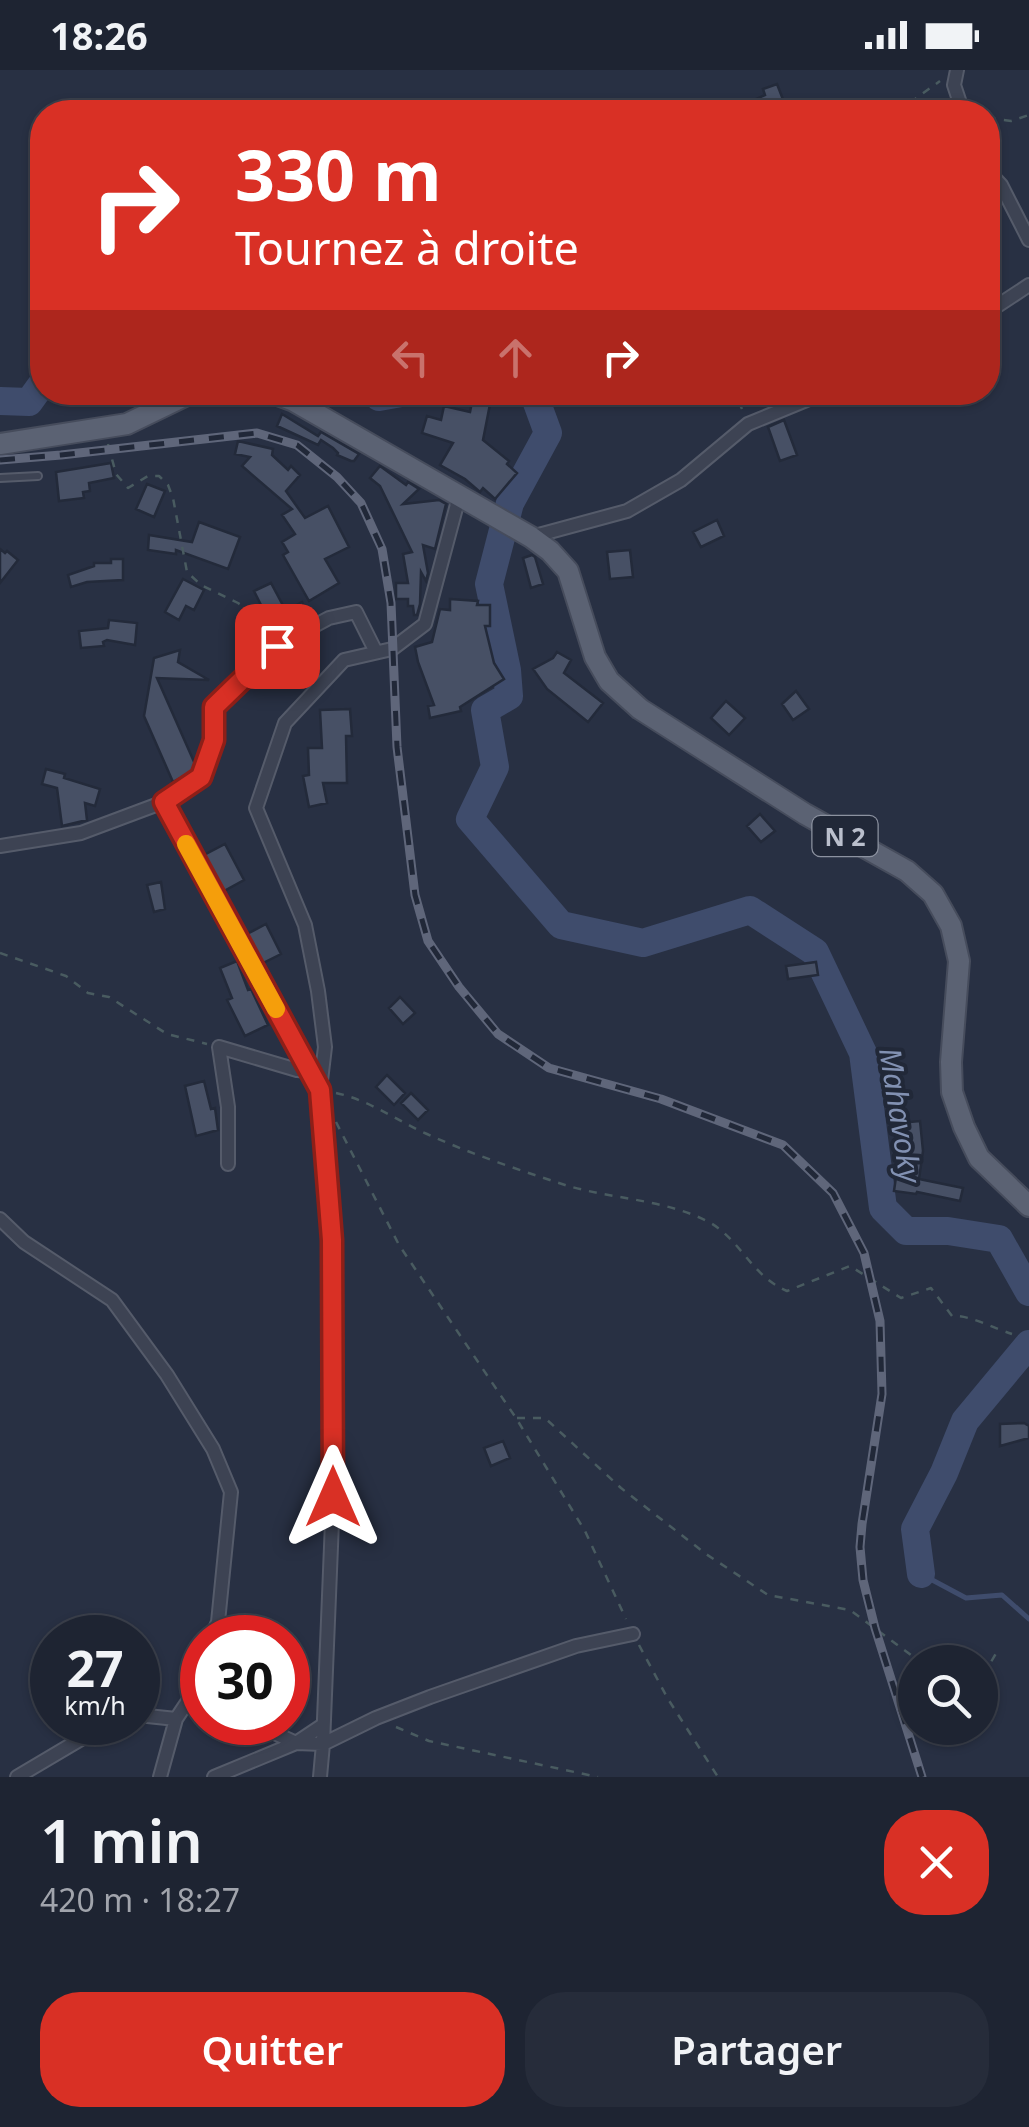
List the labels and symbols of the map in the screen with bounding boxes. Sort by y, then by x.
pin [235,604,320,689]
road number: N 2 [812,816,878,856]
water label: Mahavoky [870,1044,932,1188]
position arrow [281,1445,385,1549]
speed limit sign: 30 [180,1615,310,1745]

